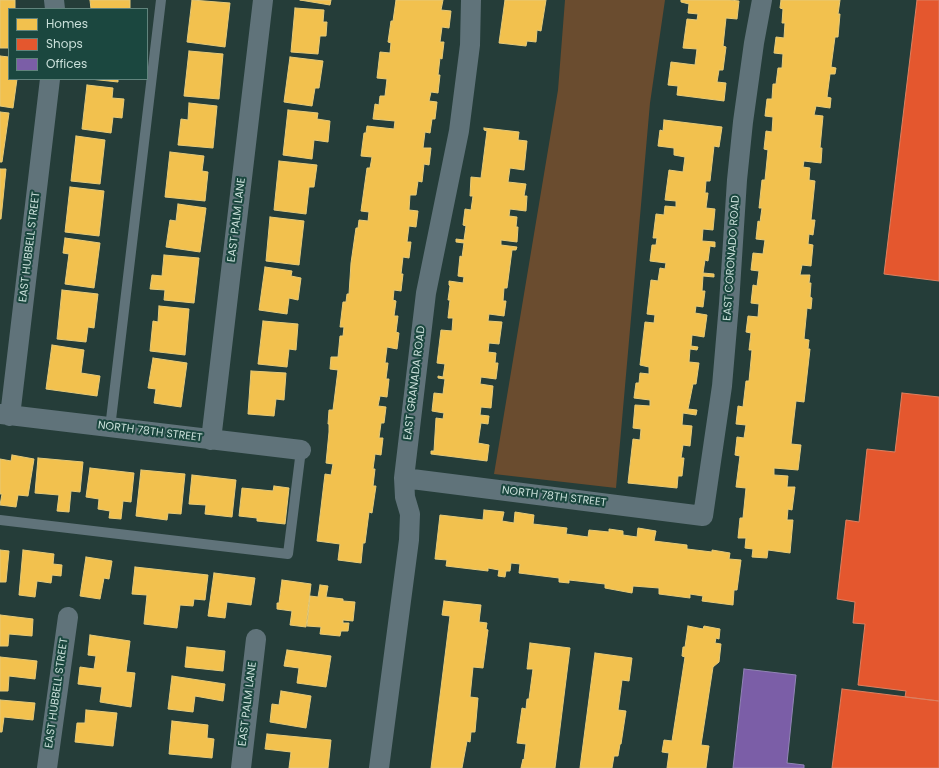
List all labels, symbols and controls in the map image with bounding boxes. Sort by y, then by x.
legend [8,8,148,80]
text: Homes [46,15,88,32]
text: Shops [46,35,83,52]
text: Offices [46,55,87,72]
street label: EAST PALM LANE [225,177,249,263]
street label: EAST HUBBELL STREET [17,191,43,303]
street label: EAST CORONADO ROAD [721,195,743,321]
street label: EAST GRANADA ROAD [401,325,429,441]
street label: NORTH 78TH STREET [97,419,203,445]
street label: NORTH 78TH STREET [501,484,607,510]
street label: EAST HUBBELL STREET [43,637,71,749]
street label: EAST PALM LANE [236,661,260,747]

